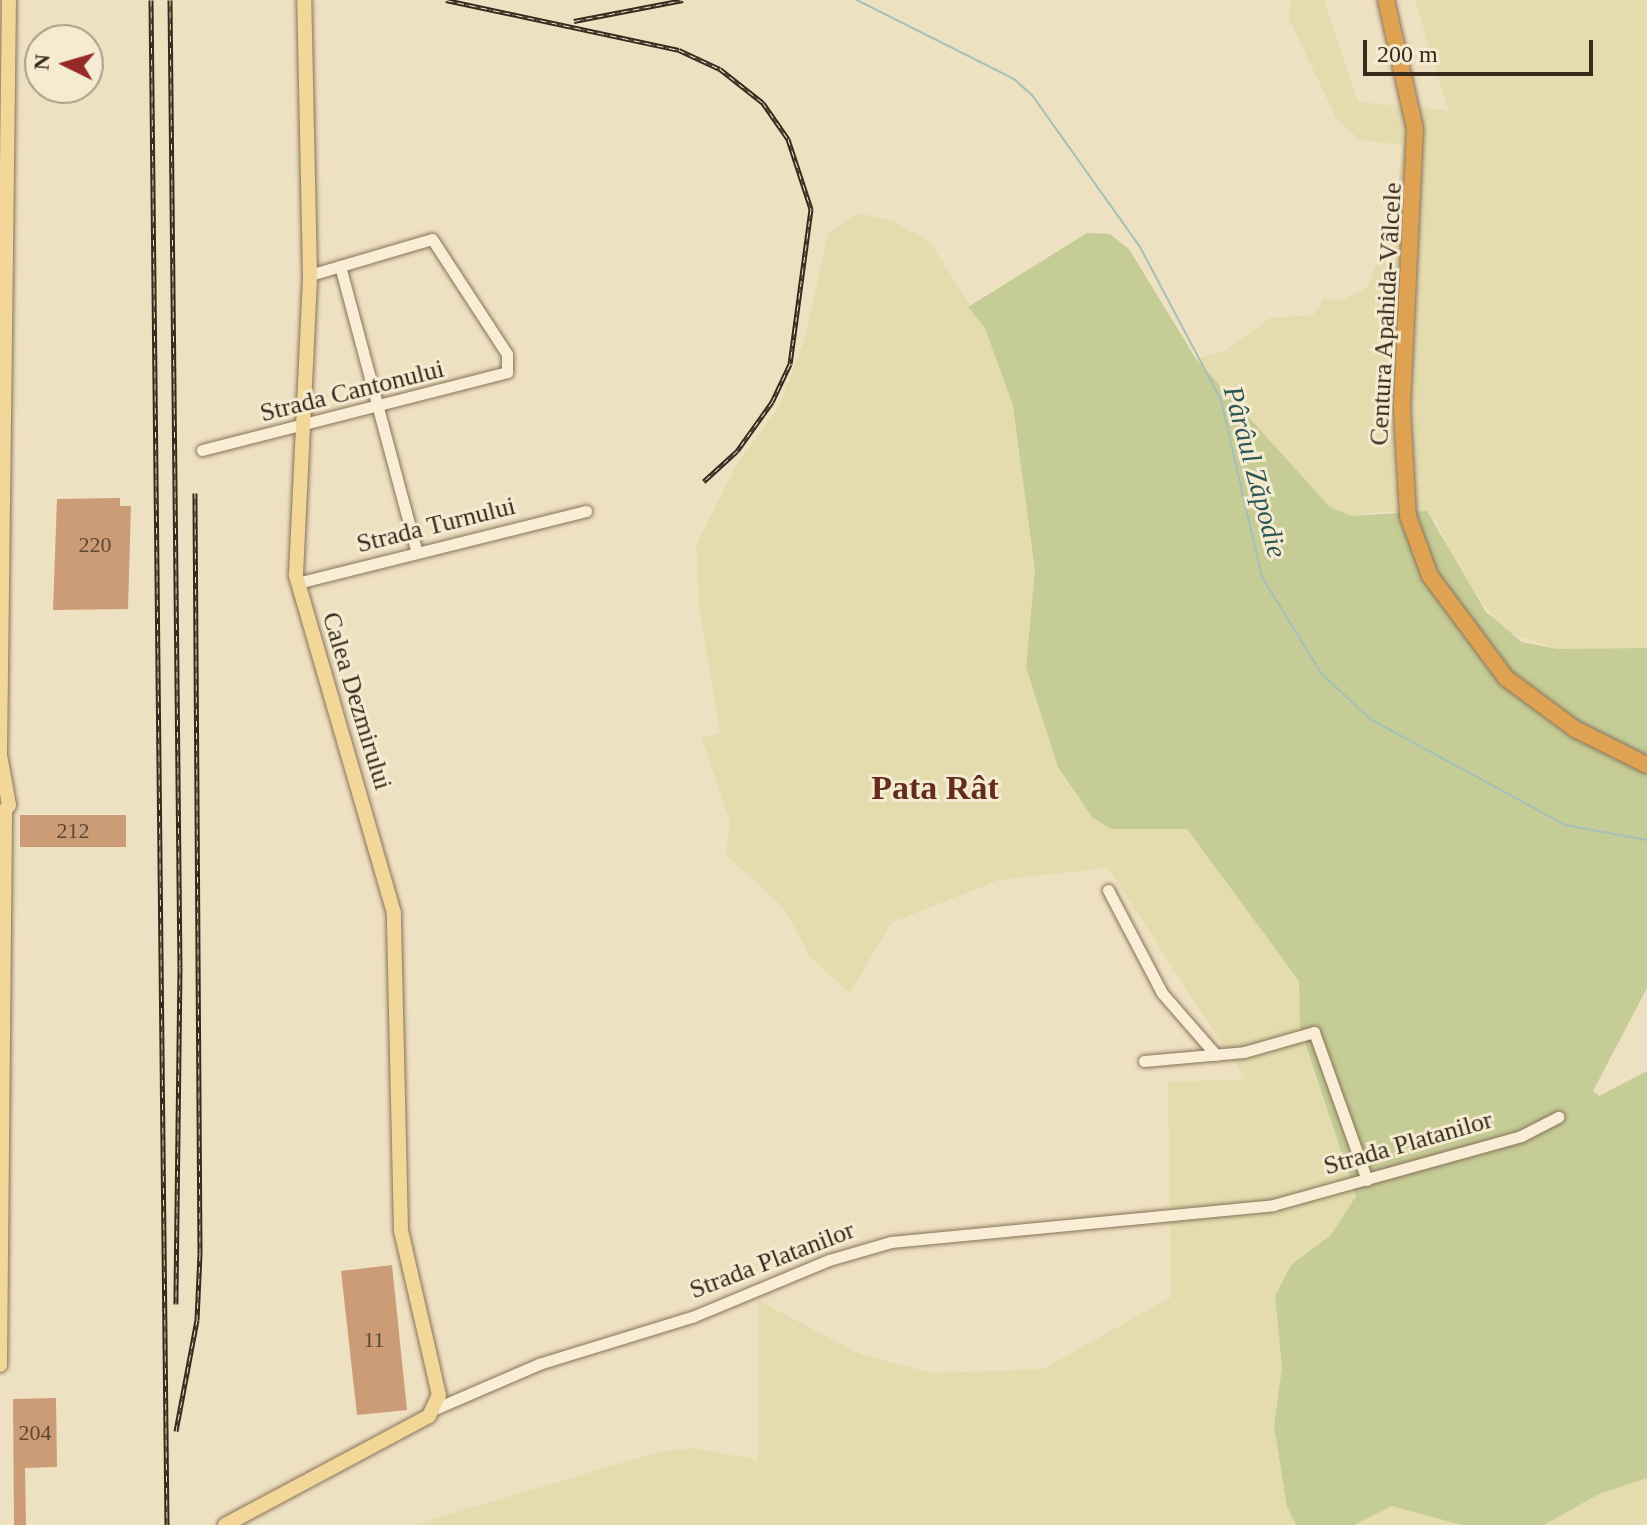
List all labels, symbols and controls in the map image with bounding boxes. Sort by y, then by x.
north arrow [24,24,104,104]
scale bar [1367,24,1597,74]
text: 200 m [1377,41,1438,67]
text: N [28,53,55,71]
street label: Centura Apahida-Vâlcele [1363,181,1409,447]
street label: Strada Cantonului [257,353,447,429]
water label: Pârâul Zăpodie [1216,382,1294,562]
street label: Strada Turnului [353,490,519,560]
house number: 220 [78,532,112,558]
street label: Calea Dezmirului [315,608,399,794]
district label: Pata Rât [871,768,999,808]
house number: 212 [56,818,90,844]
street label: Strada Platanilor [1320,1104,1496,1182]
street label: Strada Platanilor [685,1214,859,1306]
house number: 11 [363,1327,385,1353]
house number: 204 [18,1420,52,1446]

